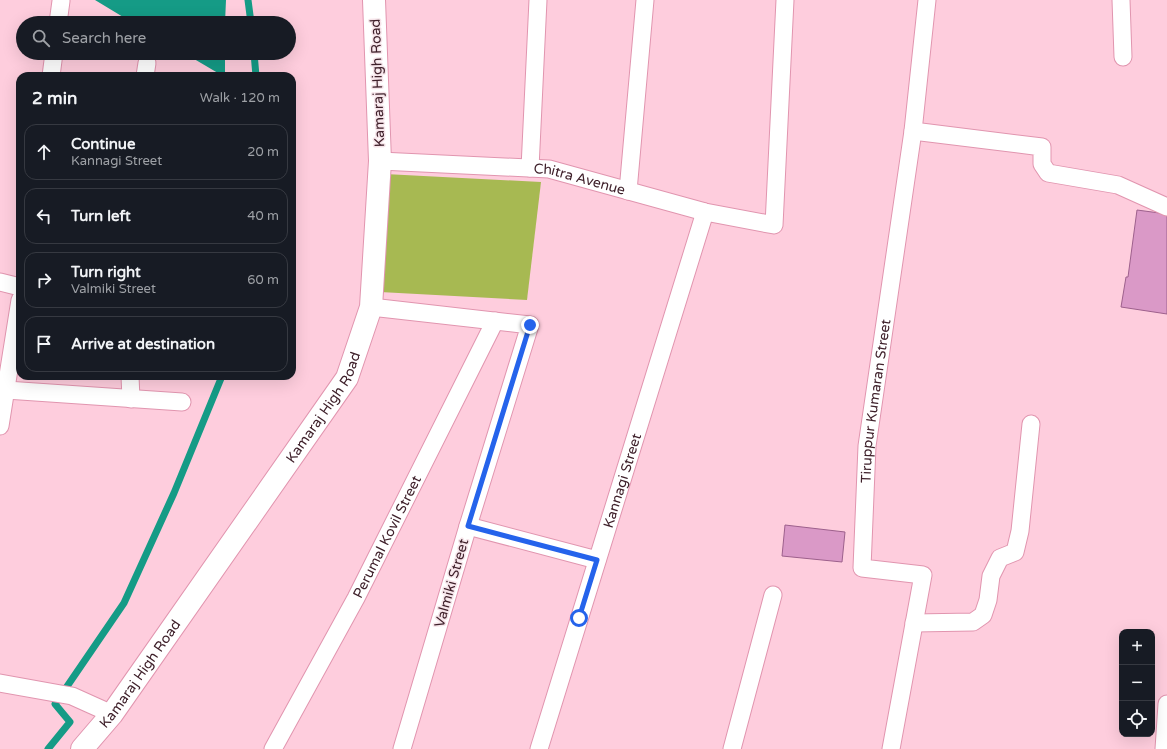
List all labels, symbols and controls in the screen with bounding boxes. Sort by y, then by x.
search box [16,16,296,60]
street label: Kamaraj High Road [367,18,388,147]
icon: search [30,27,52,49]
text: Search here [62,29,146,47]
text: 2 min [32,88,77,109]
text: Walk · 120 m [200,90,280,106]
text: Continue [71,135,135,153]
icon: ahead [33,141,55,163]
text: 20 m [247,144,279,160]
text: Kannagi Street [71,153,162,169]
street label: Chitra Avenue [533,160,627,199]
icon: left [33,205,55,227]
text: Turn left [71,207,131,225]
text: 40 m [247,208,279,224]
text: Turn right [71,263,141,281]
icon: right [33,269,55,291]
text: 60 m [247,272,279,288]
text: Valmiki Street [71,281,156,297]
route end [521,316,539,334]
street label: Tiruppur Kumaran Street [857,317,895,483]
icon: arrive [33,333,55,355]
text: Arrive at destination [71,335,215,353]
street label: Kamaraj High Road [282,350,364,466]
street label: Kannagi Street [600,431,645,530]
street label: Perumal Kovil Street [349,472,425,601]
street label: Valmiki Street [431,536,472,629]
route start [570,609,588,627]
street label: Kamaraj High Road [96,617,184,732]
map controls [1119,629,1155,737]
button: + [1119,629,1155,665]
button: − [1119,665,1155,701]
button: locate [1119,701,1155,737]

